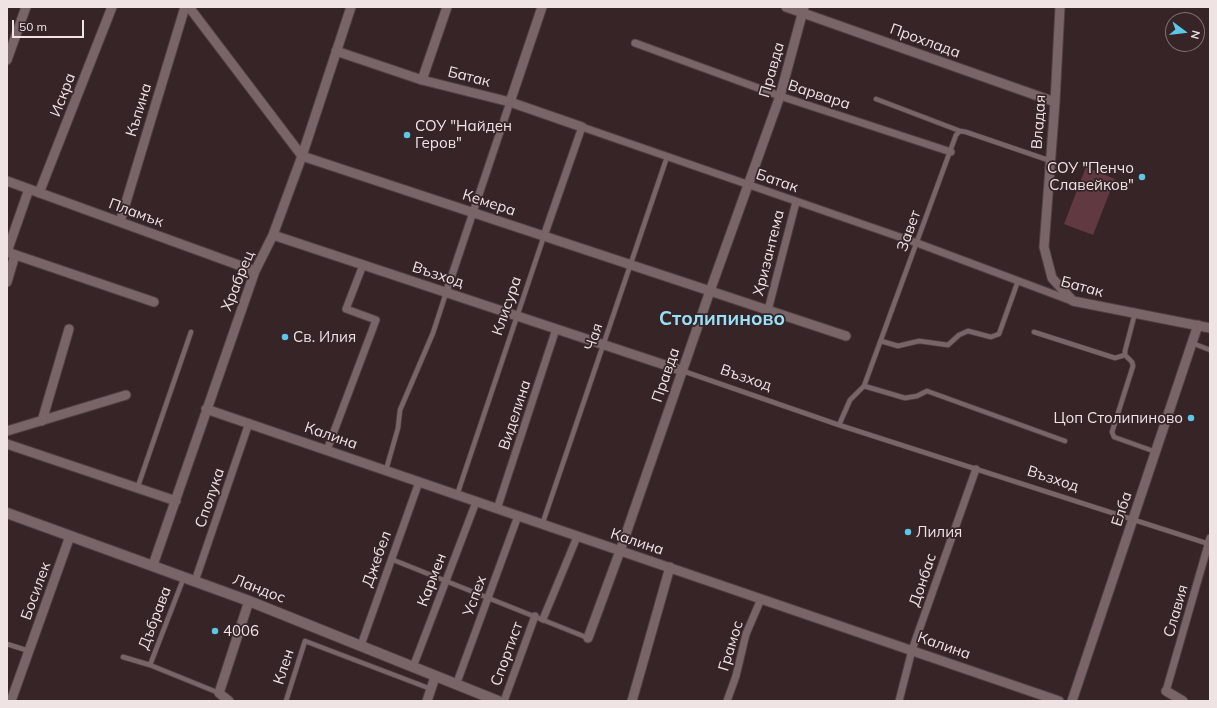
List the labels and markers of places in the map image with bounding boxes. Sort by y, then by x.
place label: СОУ "Найден Геров" [415,117,512,152]
marker: СОУ "Найден Геров" [402,130,412,140]
place label: СОУ "Пенчо Славейков" [1047,159,1134,194]
marker: СОУ "Пенчо Славейков" [1137,172,1147,182]
place label: Св. Илия [293,328,356,346]
marker: Св. Илия [280,332,290,342]
place label: Цоп Столипиново [1053,409,1183,427]
marker: Цоп Столипиново [1186,413,1196,423]
place label: Лилия [916,523,962,541]
marker: Лилия [903,527,913,537]
place label: 4006 [223,622,259,640]
marker: 4006 [210,626,220,636]

